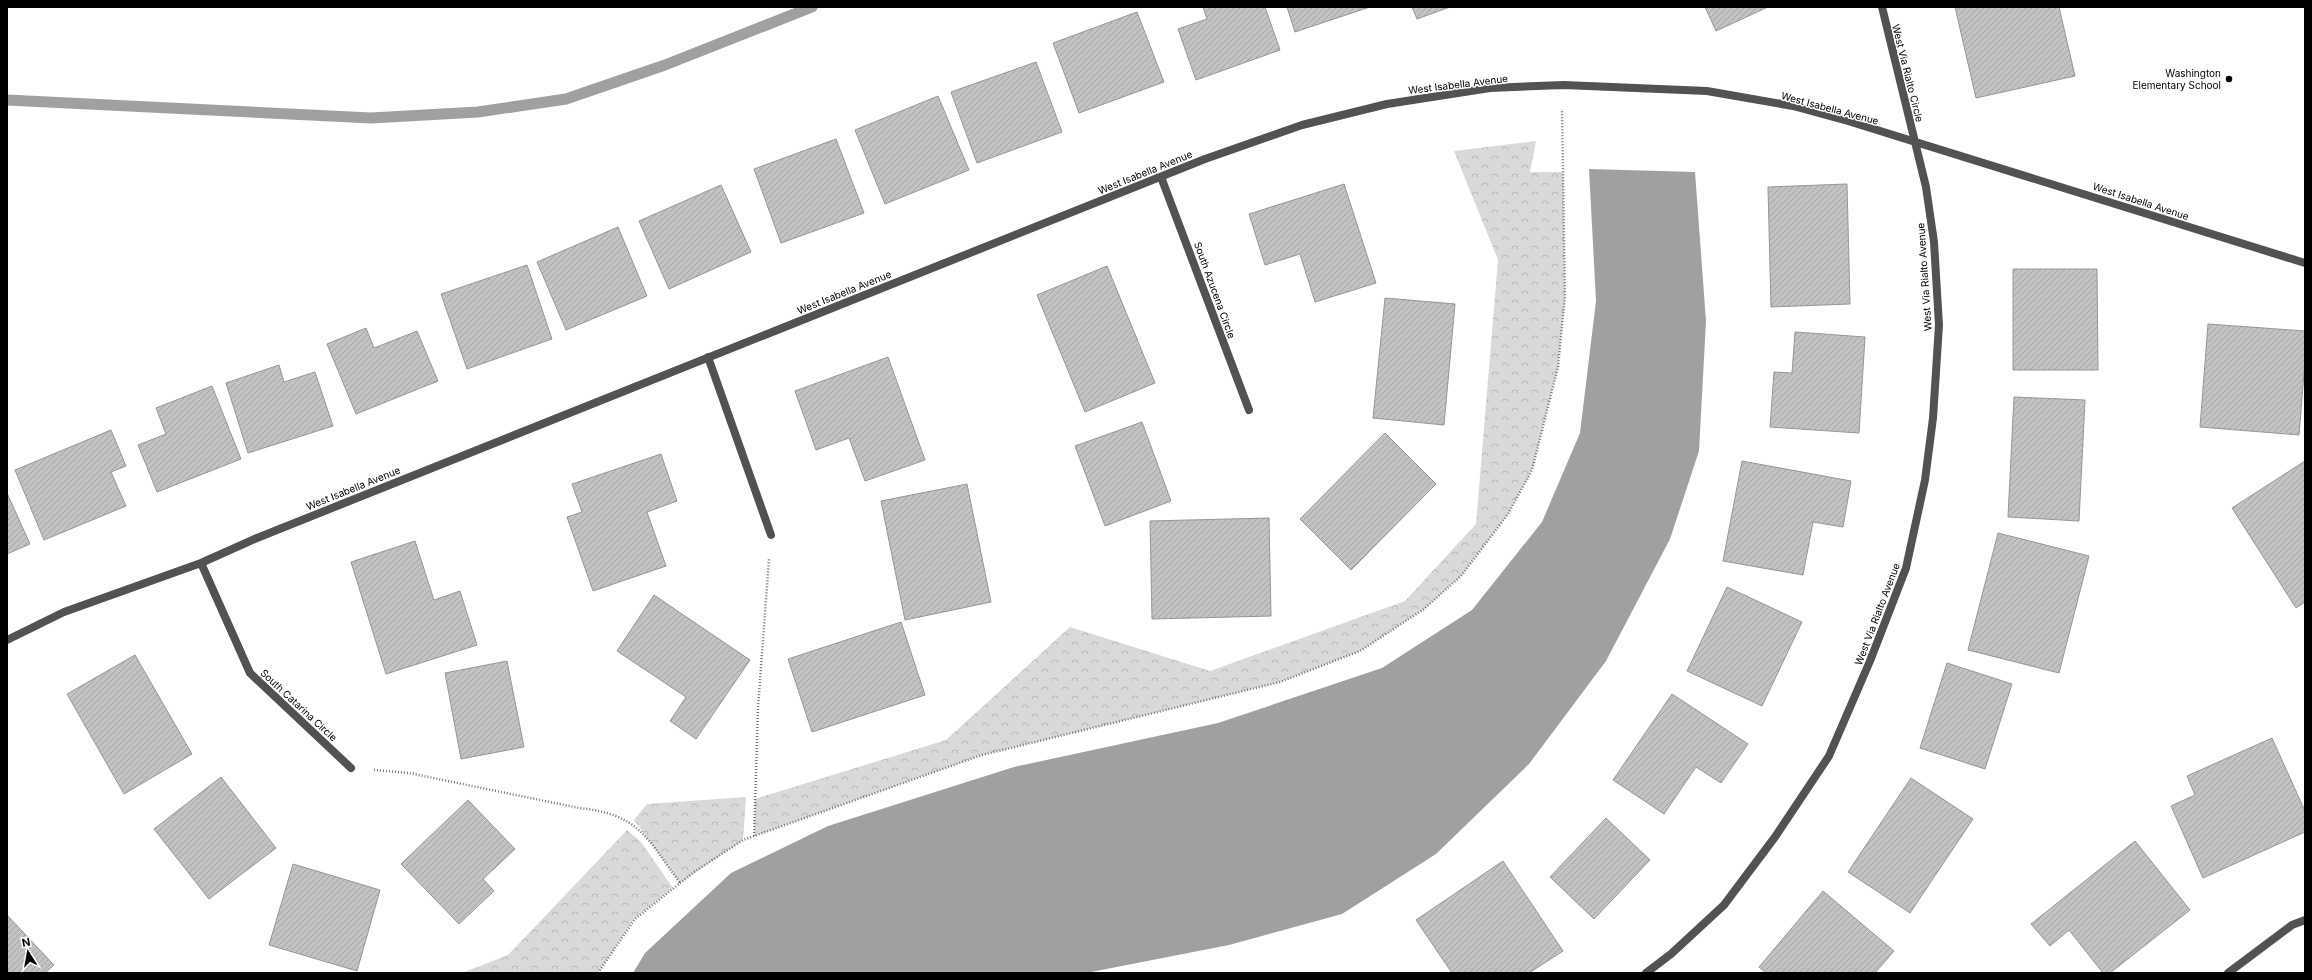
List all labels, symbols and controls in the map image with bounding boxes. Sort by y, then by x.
street label: West Via Rialto Circle [1890,23,1926,123]
place label: Washington Elementary School [2132,67,2221,91]
street label: West Isabella Avenue [1407,72,1509,96]
marker: Washington Elementary School [2224,74,2234,84]
street label: West Isabella Avenue [1780,89,1880,127]
street label: West Isabella Avenue [1096,148,1194,196]
street label: West Isabella Avenue [2091,180,2191,222]
street label: West Via Rialto Avenue [1914,222,1934,332]
street label: South Azucena Circle [1192,240,1238,340]
street label: West Isabella Avenue [795,268,893,316]
street label: West Isabella Avenue [304,464,402,512]
street label: West Via Rialto Avenue [1852,561,1902,667]
street label: South Catarina Circle [258,666,340,744]
north arrow [8,932,48,972]
text: N [21,935,32,950]

